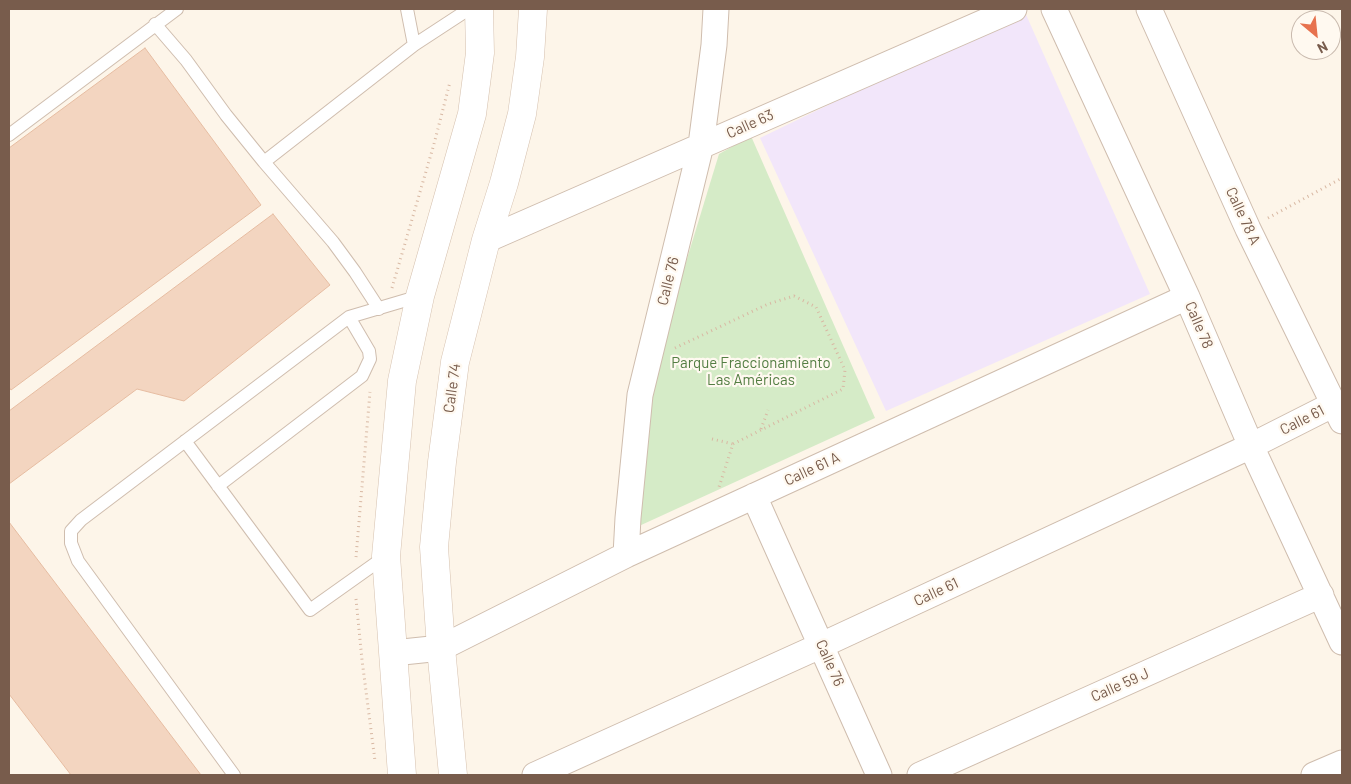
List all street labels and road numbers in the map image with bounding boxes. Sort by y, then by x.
street label: Calle 63 [723,106,777,142]
street label: Calle 78 A [1222,184,1264,248]
street label: Calle 76 [653,255,683,307]
street label: Calle 78 [1181,299,1217,351]
street label: Calle 74 [440,362,464,414]
street label: Calle 61 [1277,401,1327,439]
street label: Calle 61 A [781,448,843,490]
street label: Calle 61 [911,574,961,610]
street label: Calle 76 [812,637,848,689]
street label: Calle 59 J [1088,664,1152,706]

